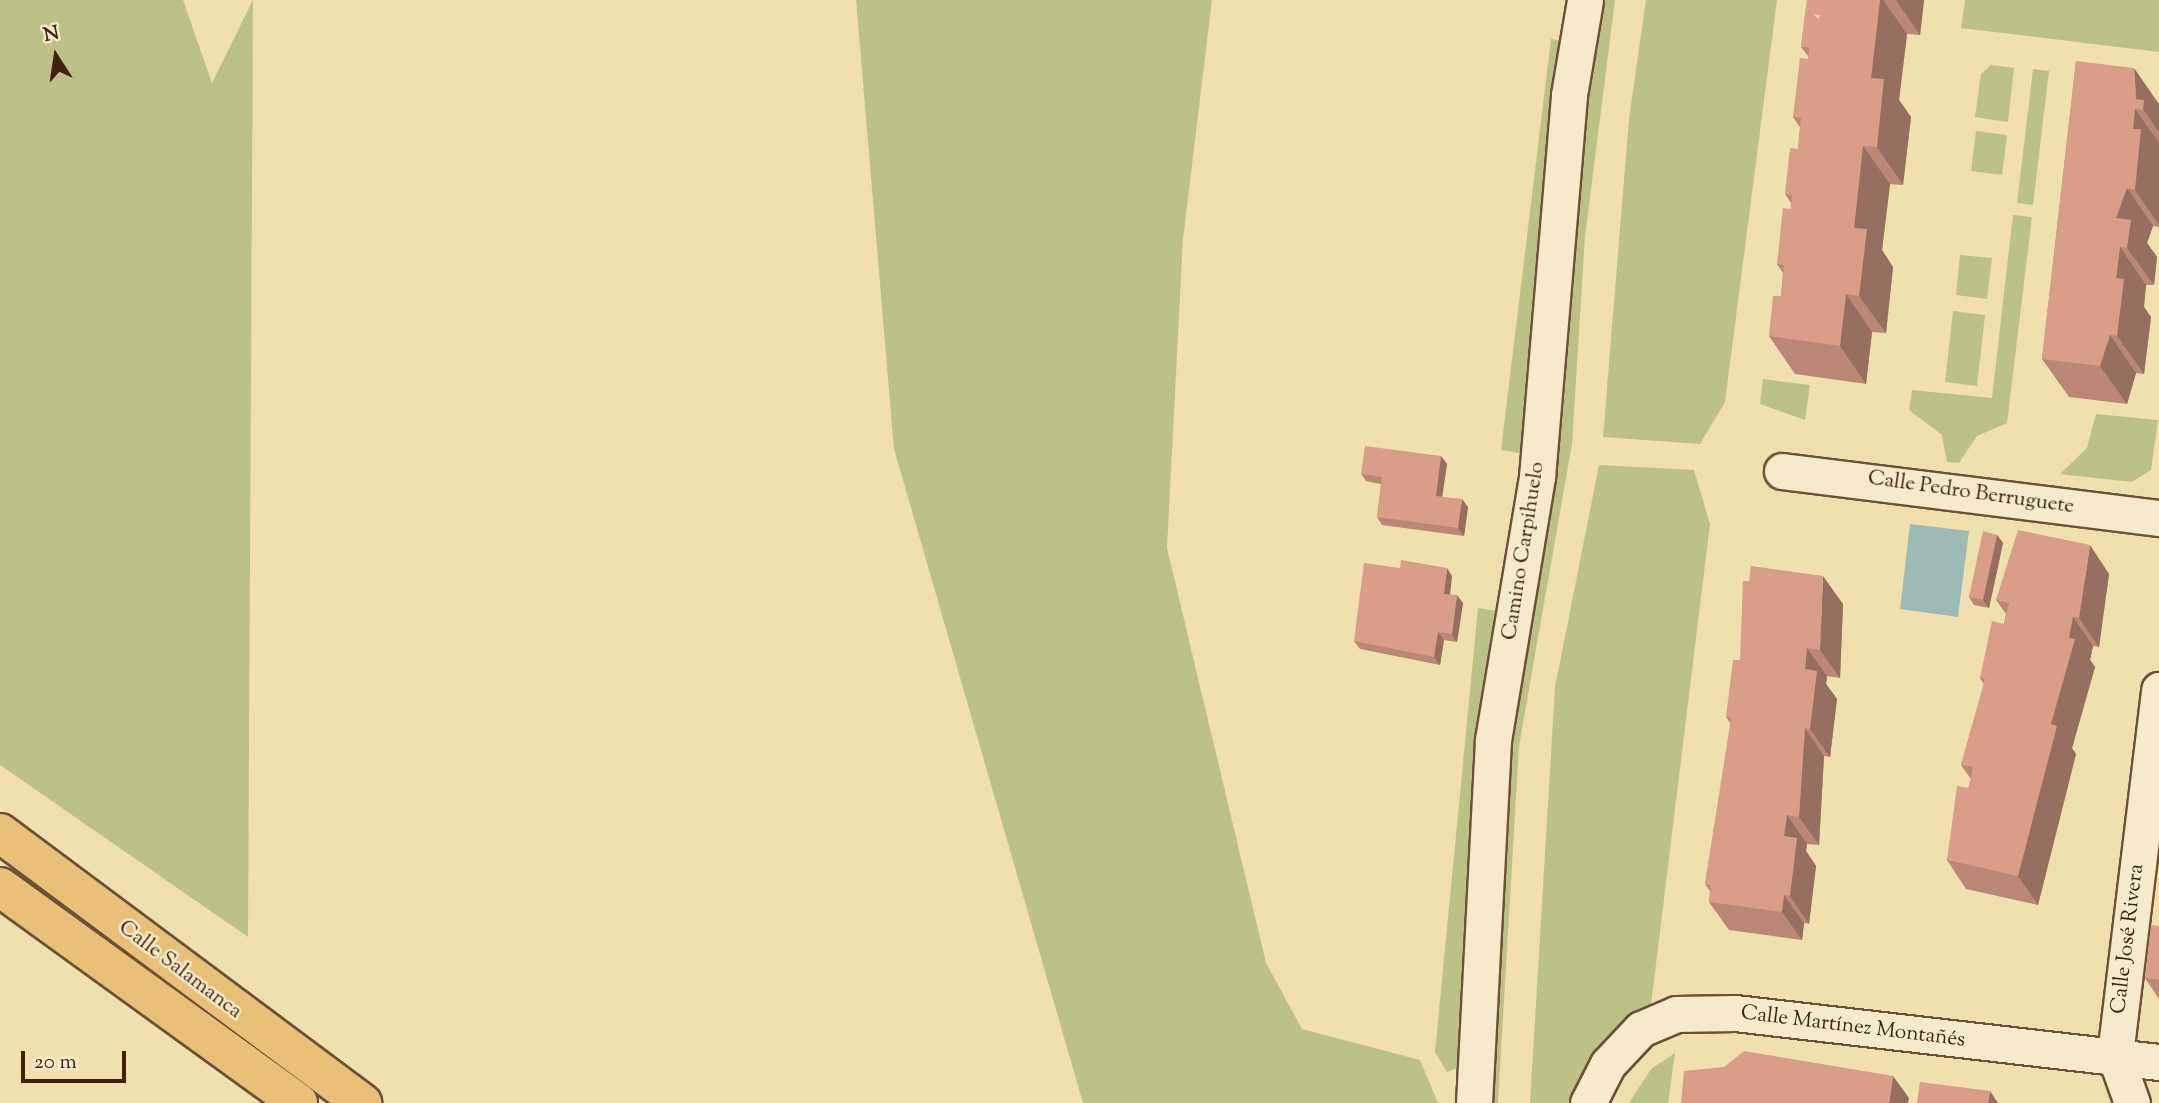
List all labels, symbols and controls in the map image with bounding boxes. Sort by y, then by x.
text: N [41,20,62,50]
north arrow [21,21,91,91]
street label: Camino Carpihuelo [1497,460,1551,642]
street label: Calle Pedro Berruguete [1866,466,2076,520]
street label: Calle José Rivera [2106,863,2150,1015]
street label: Calle Salamanca [113,915,247,1025]
street label: Calle Martínez Montañés [1739,1001,1967,1053]
scale bar [24,1036,130,1080]
text: 20 m [34,1048,77,1078]

